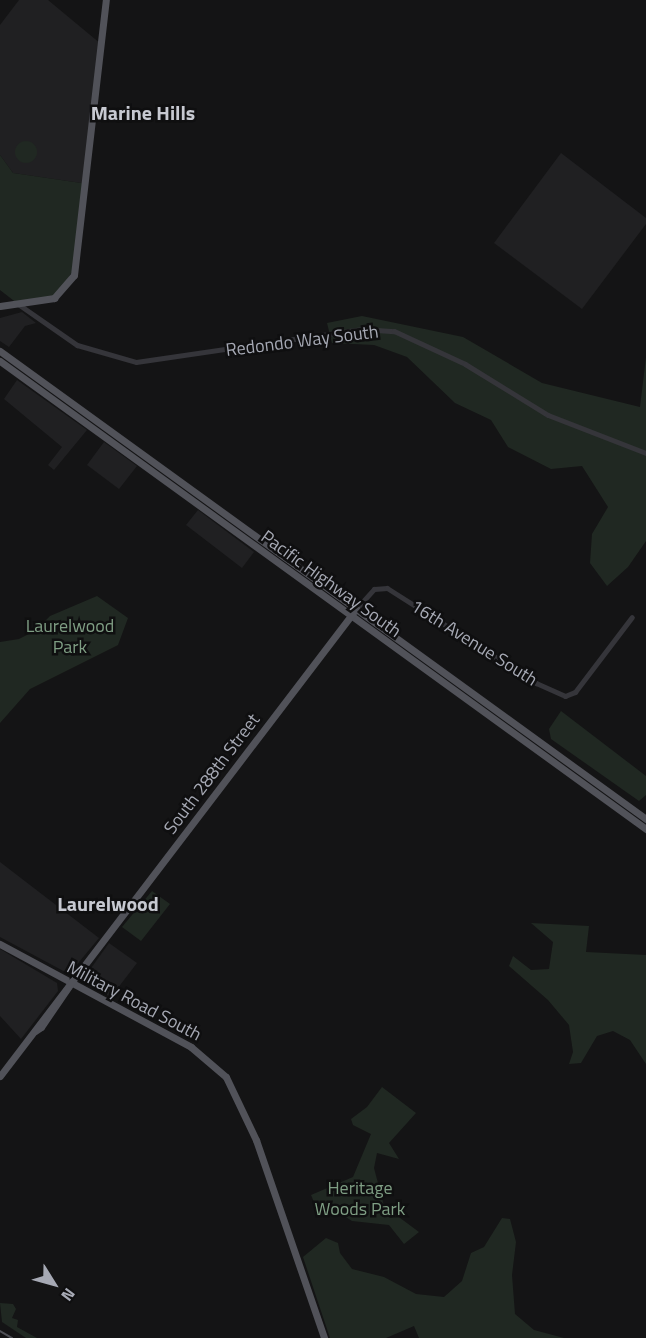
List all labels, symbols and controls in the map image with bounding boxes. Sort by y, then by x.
district label: Marine Hills [91,100,195,124]
street label: Redondo Way South [224,321,380,361]
street label: Pacific Highway South [257,526,405,642]
street label: 16th Avenue South [407,595,541,691]
park label: Laurelwood Park [26,616,114,658]
street label: South 288th Street [160,709,264,839]
district label: Laurelwood [57,891,159,915]
street label: Military Road South [63,956,205,1046]
park label: Heritage Woods Park [315,1178,405,1220]
north arrow [24,1254,84,1314]
text: N [55,1283,81,1306]

